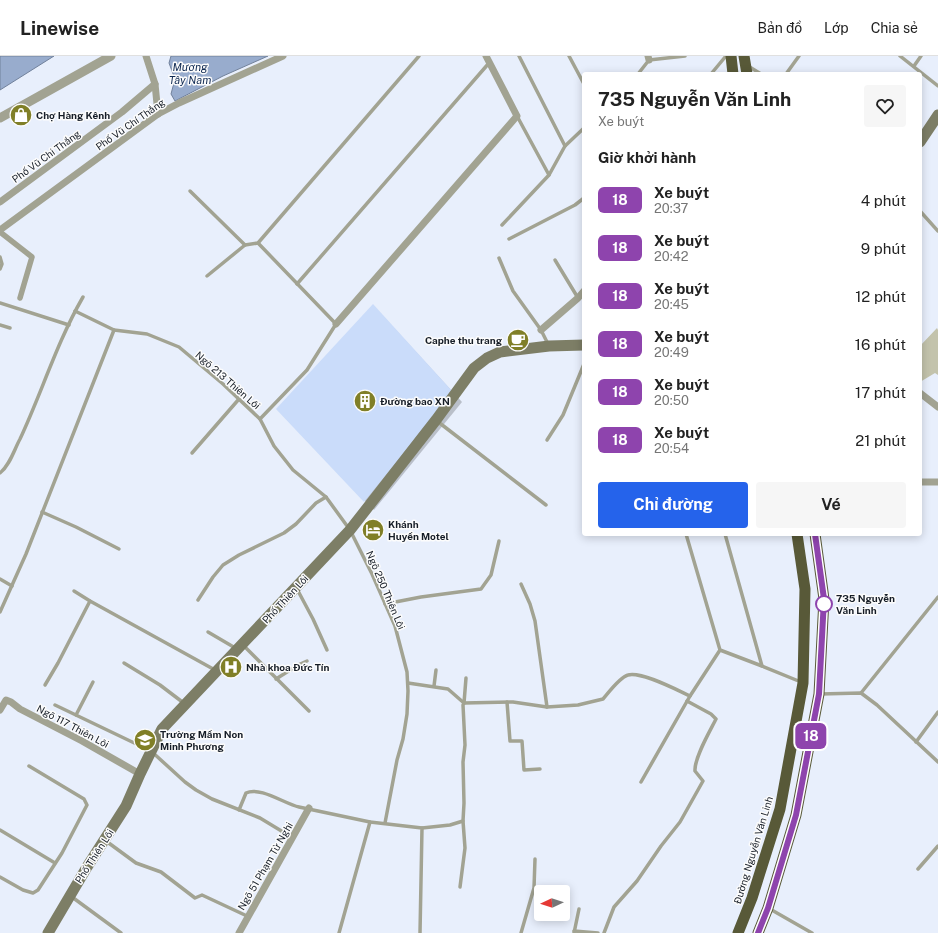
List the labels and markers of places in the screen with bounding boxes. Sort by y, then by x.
shop icon: Chợ Hàng Kênh [8,102,34,128]
place label: Chợ Hàng Kênh [36,109,110,122]
cafe icon: Caphe thu trang [505,327,531,353]
place label: Caphe thu trang [425,334,503,346]
building icon: Đường bao XN [352,388,378,414]
place label: Đường bao XN [380,395,450,407]
hotel icon: Khánh Huyền Motel [360,517,386,543]
place label: Khánh Huyền Motel [388,518,449,542]
place label: 735 Nguyễn Văn Linh [836,592,895,616]
marker: 735 Nguyễn Văn Linh [815,595,833,613]
hospital icon: Nhà khoa Đức Tín [218,654,244,680]
place label: Nhà khoa Đức Tín [246,661,330,673]
school or university icon: Trường Mầm Non Minh Phương [132,727,158,753]
place label: Trường Mầm Non Minh Phương [160,728,243,752]

